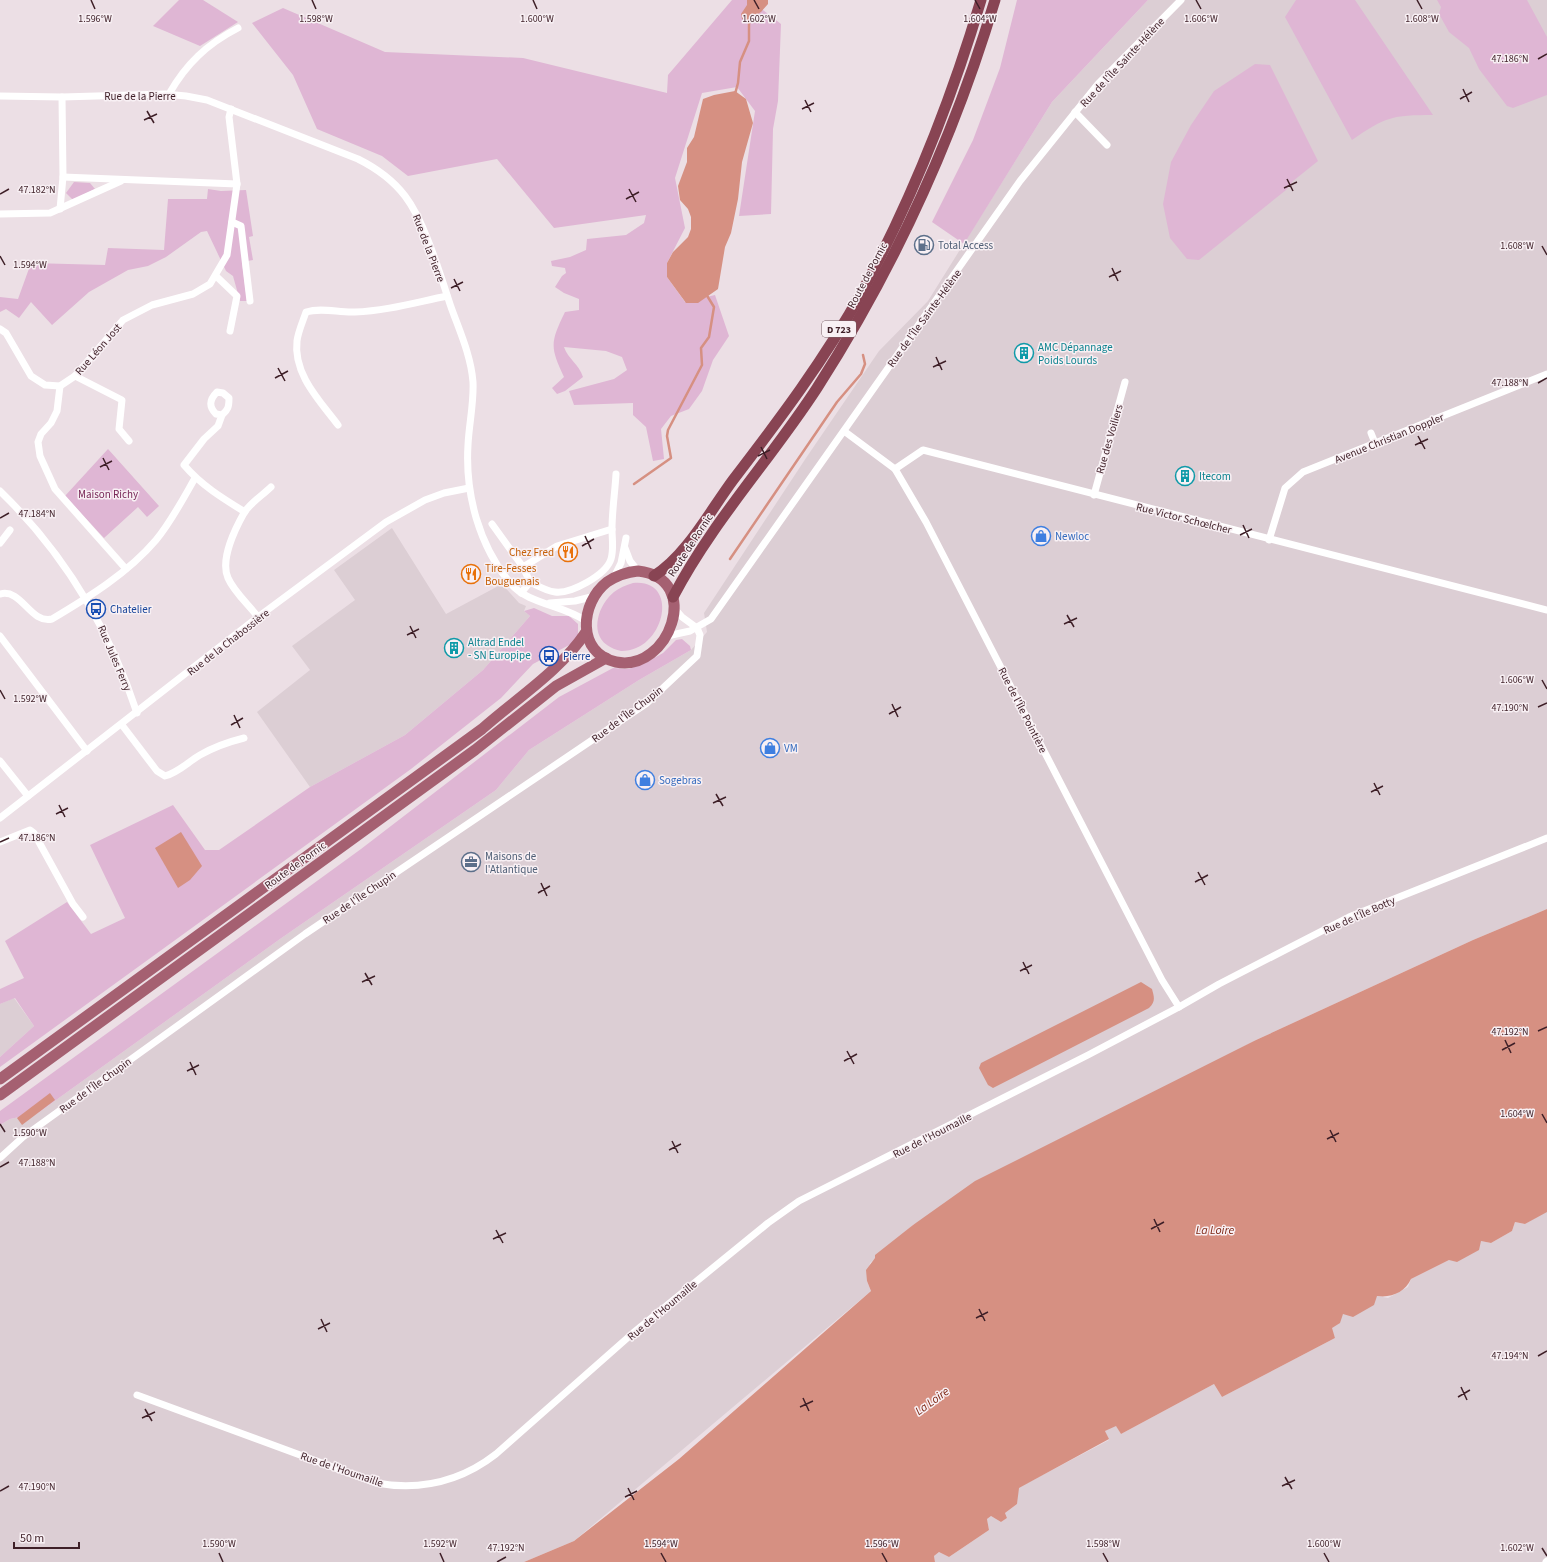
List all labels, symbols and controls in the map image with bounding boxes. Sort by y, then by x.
text: 1.596°W [78,12,112,26]
text: 1.598°W [299,12,333,26]
text: 1.600°W [520,12,554,26]
text: 1.602°W [742,12,776,26]
text: 1.604°W [963,12,997,26]
text: 1.606°W [1184,12,1218,26]
text: 1.608°W [1405,12,1439,26]
street label: Rue de l'Île Sainte-Hélène [1077,14,1168,110]
text: 47.186°N [1491,52,1529,66]
street label: Rue de la Pierre [104,89,176,104]
text: 47.182°N [18,183,56,197]
street label: Rue de la Pierre [409,212,449,285]
fuel station icon: Total Access [913,234,935,256]
place label: Total Access [938,238,994,253]
text: 1.608°W [1500,239,1534,253]
street label: Route de Pornic [844,240,891,311]
text: 1.594°W [13,258,47,272]
street label: Rue de l'Île Sainte-Hélène [884,266,965,370]
street label: Rue Léon Jost [72,320,125,378]
road number: D 723 [822,321,856,337]
place label: AMC Dépannage Poids Lourds [1038,340,1113,368]
building icon: AMC Dépannage Poids Lourds [1013,342,1035,364]
text: 47.188°N [1491,376,1529,390]
street label: Rue des Voiliers [1092,402,1127,476]
street label: Avenue Christian Doppler [1332,410,1446,467]
building icon: Itecom [1174,465,1196,487]
place label: Itecom [1199,469,1231,484]
park label: Maison Richy [78,487,138,502]
street label: Rue Victor Schœlcher [1135,499,1233,538]
text: 47.184°N [18,507,56,521]
street label: Route de Pornic [664,511,716,580]
shop icon: Newloc [1030,525,1052,547]
place label: Newloc [1055,529,1089,544]
restaurant icon: Chez Fred [557,541,579,563]
place label: Chez Fred [509,545,554,560]
place label: Tire-Fesses Bouguenais [485,561,540,589]
restaurant icon: Tire-Fesses Bouguenais [460,563,482,585]
bus stop icon: Chatelier [85,598,107,620]
place label: Chatelier [110,602,152,617]
street label: Rue de la Chabossière [184,605,273,679]
street label: Rue Jules Ferry [94,623,135,693]
place label: Altrad Endel - SN Europipe [468,635,531,663]
building icon: Altrad Endel - SN Europipe [443,637,465,659]
bus stop icon: Pierre [538,645,560,667]
place label: Pierre [563,649,591,664]
street label: Rue de l'Île Pointière [994,665,1051,756]
text: 1.606°W [1500,673,1534,687]
street label: Rue de l'Île Chupin [589,683,666,746]
text: 1.592°W [13,692,47,706]
text: 47.190°N [1491,701,1529,715]
shop icon: VM [759,737,781,759]
place label: VM [784,741,798,756]
shop icon: Sogebras [634,769,656,791]
place label: Sogebras [659,773,702,788]
text: 47.186°N [18,831,56,845]
street label: Route de Pornic [262,838,329,893]
place label: Maisons de l'Atlantique [485,849,538,877]
office icon: Maisons de l'Atlantique [460,851,482,873]
street label: Rue de l'Île Chupin [320,867,399,928]
street label: Rue de l'Île Botty [1321,893,1397,938]
text: 47.192°N [1491,1025,1529,1039]
street label: Rue de l'Île Chupin [56,1054,134,1117]
text: 1.604°W [1500,1107,1534,1121]
street label: Rue de l'Houmaille [890,1109,975,1162]
text: 1.590°W [13,1126,47,1140]
text: 47.188°N [18,1156,56,1170]
water label: La Loire [1196,1222,1234,1239]
street label: Rue de l'Houmaille [624,1276,701,1344]
text: 47.194°N [1491,1349,1529,1363]
water label: La Loire [912,1383,953,1420]
street label: Rue de l'Houmaille [298,1448,386,1491]
text: 47.190°N [18,1480,56,1494]
scale bar [14,1524,79,1550]
text: 50 m [20,1530,44,1547]
text: 1.590°W [202,1537,236,1551]
text: 1.592°W [423,1537,457,1551]
text: 1.594°W [644,1537,678,1551]
text: 1.596°W [865,1537,899,1551]
text: 1.598°W [1086,1537,1120,1551]
text: 1.600°W [1307,1537,1341,1551]
text: 47.192°N [487,1541,525,1555]
text: 1.602°W [1500,1541,1534,1555]

